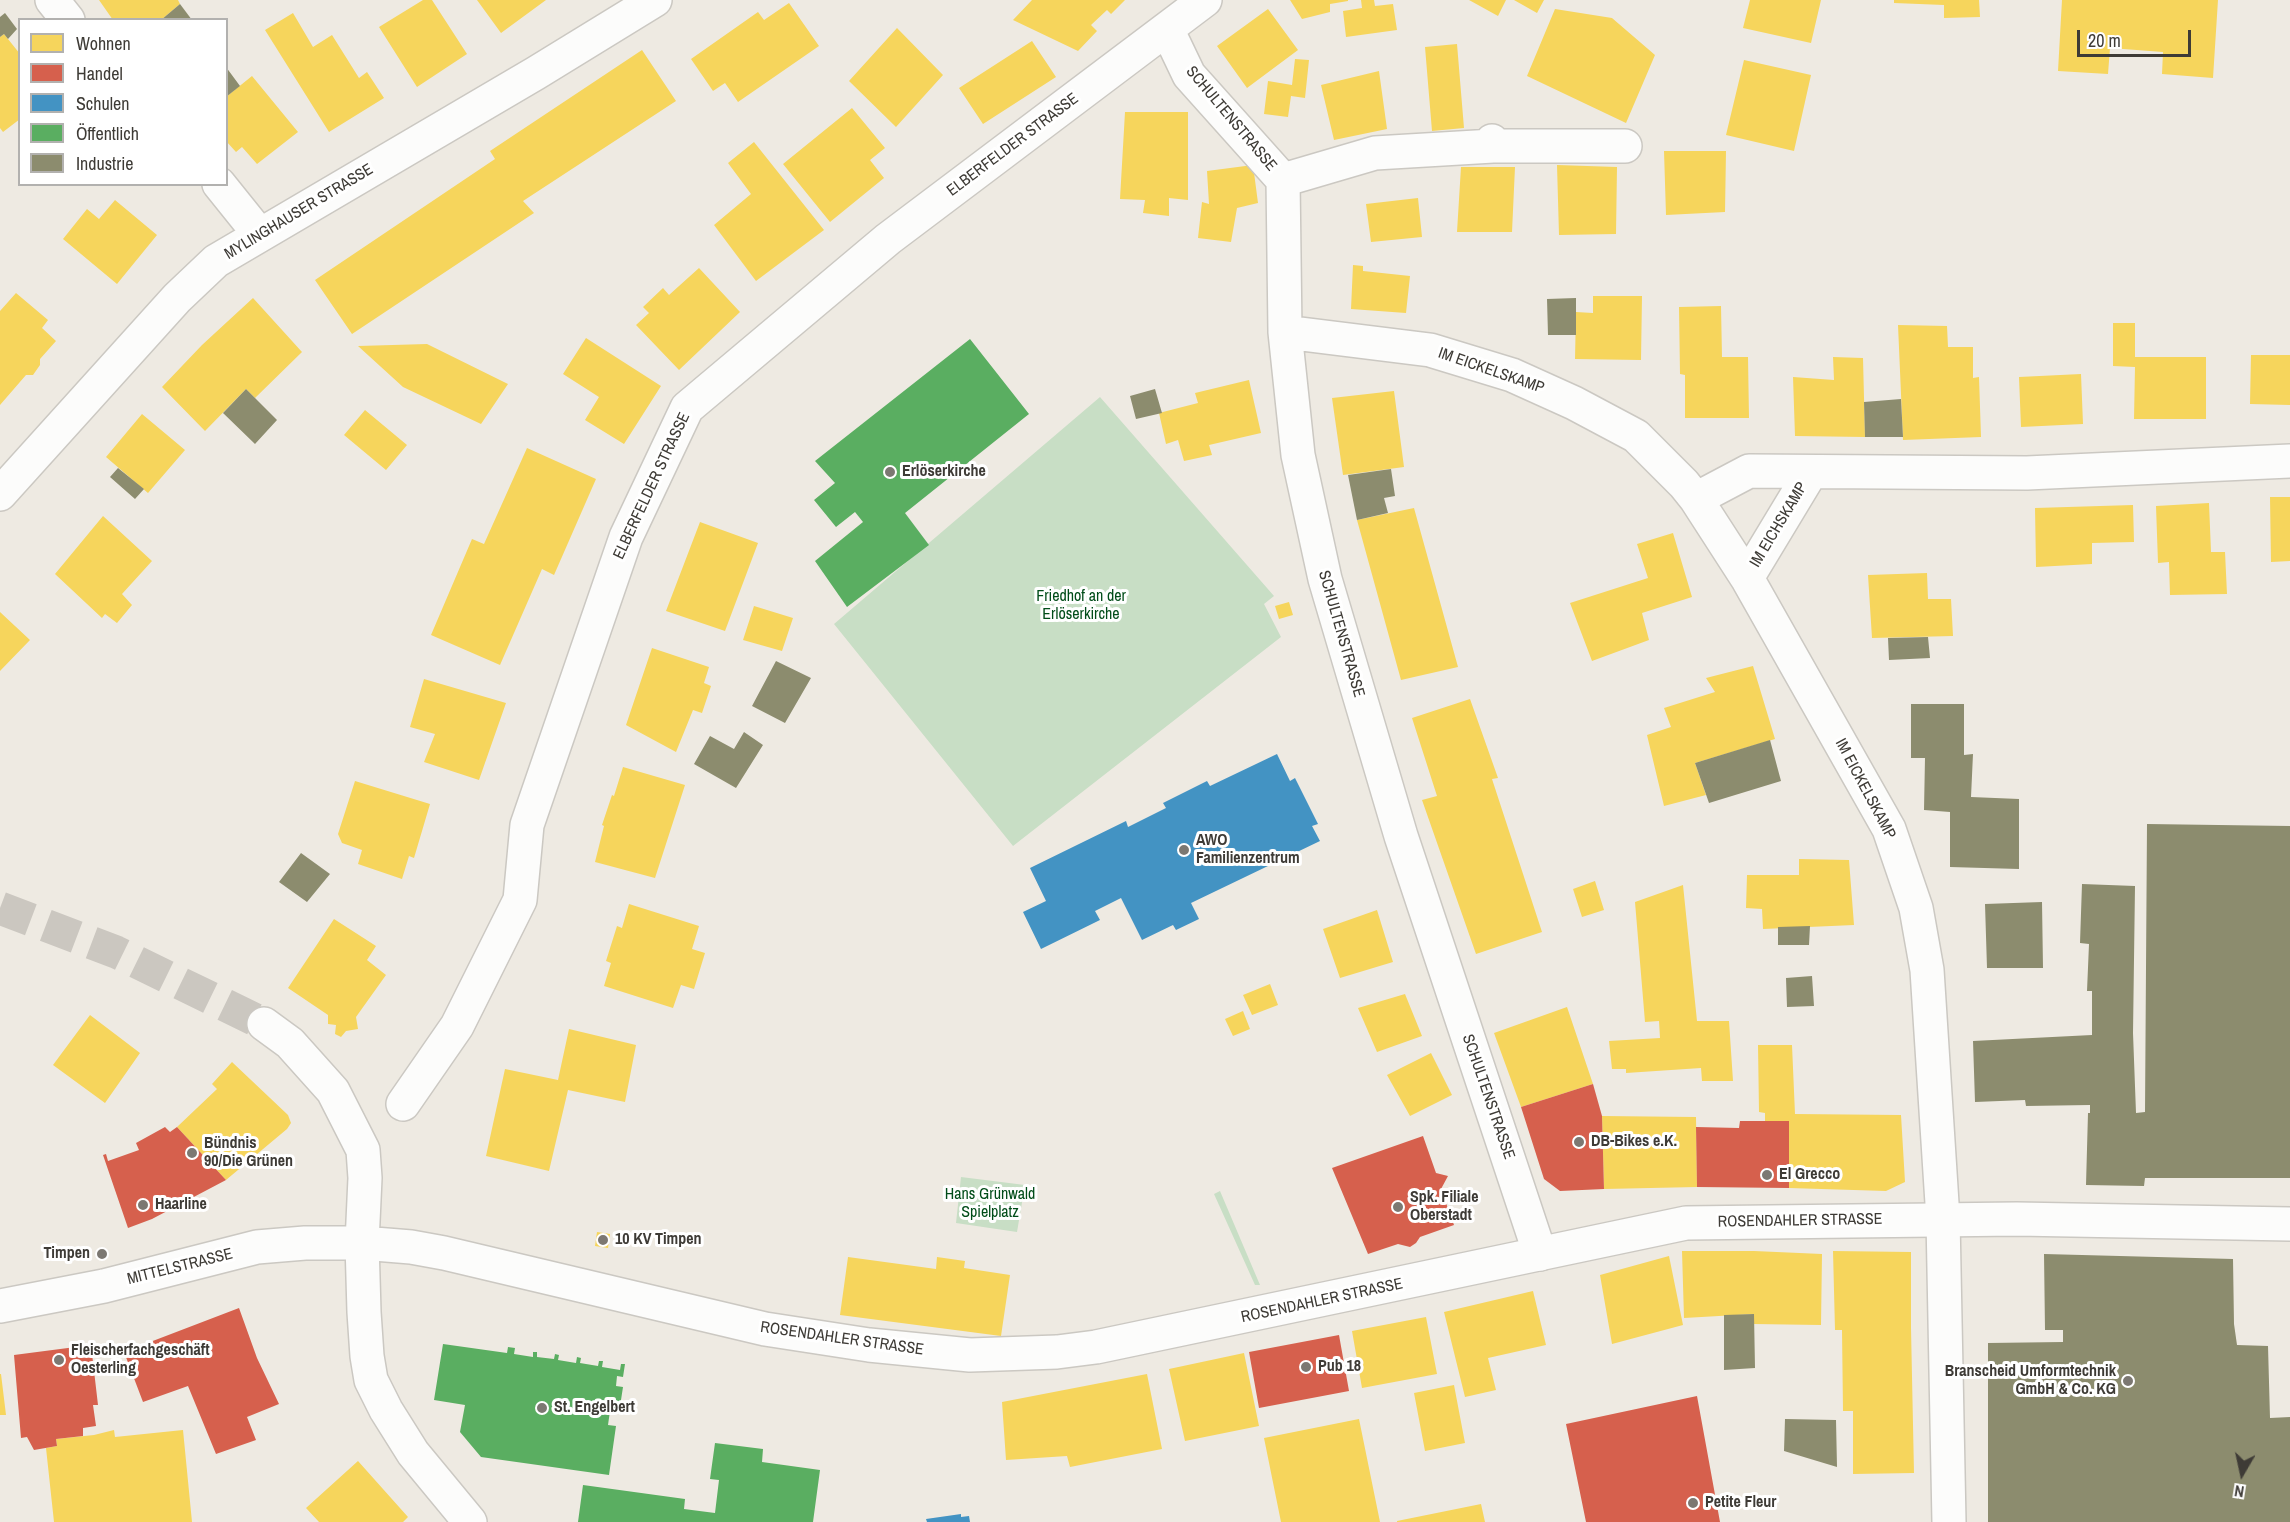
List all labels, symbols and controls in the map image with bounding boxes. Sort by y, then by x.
legend [18,18,228,186]
scale bar [2080,18,2194,56]
text: 20 m [2088,28,2121,53]
text: Wohnen [76,31,131,56]
text: Handel [76,61,123,86]
street label: SCHULTENSTRASSE [1182,63,1280,175]
street label: ELBERFELDER STRASSE [943,89,1083,201]
text: Schulen [76,91,129,116]
text: Öffentlich [76,121,139,146]
text: Industrie [76,151,133,176]
street label: MYLINGHAUSER STRASSE [221,160,377,264]
street label: IM EICKELSKAMP [1435,344,1547,398]
street label: ELBERFELDER STRASSE [610,410,694,562]
place label: Erlöserkirche [902,462,986,482]
marker: Erlöserkirche [883,465,897,479]
street label: IM EICHSKAMP [1746,479,1812,571]
street label: SCHULTENSTRASSE [1314,568,1368,700]
park label: Friedhof an der Erlöserkirche [1036,587,1126,625]
street label: IM EICKELSKAMP [1831,736,1899,842]
place label: AWO Familienzentrum [1196,831,1300,869]
marker: AWO Familienzentrum [1177,843,1191,857]
street label: SCHULTENSTRASSE [1458,1032,1518,1162]
place label: DB-Bikes e.K. [1591,1132,1677,1152]
place label: Bündnis 90/Die Grünen [204,1134,293,1172]
marker: DB-Bikes e.K. [1572,1135,1586,1149]
marker: Bündnis 90/Die Grünen [185,1146,199,1160]
place label: El Grecco [1779,1165,1840,1185]
marker: El Grecco [1760,1168,1774,1182]
park label: Hans Grünwald Spielplatz [945,1185,1035,1223]
place label: Spk. Filiale Oberstadt [1410,1188,1479,1226]
place label: Haarline [155,1195,207,1215]
marker: Haarline [136,1198,150,1212]
marker: Spk. Filiale Oberstadt [1391,1200,1405,1214]
street label: ROSENDAHLER STRASSE [1717,1210,1883,1232]
place label: 10 KV Timpen [615,1230,702,1250]
marker: 10 KV Timpen [596,1233,610,1247]
place label: Timpen [44,1244,90,1264]
street label: MITTELSTRASSE [125,1245,235,1289]
marker: Timpen [95,1247,109,1261]
street label: ROSENDAHLER STRASSE [1239,1274,1405,1328]
street label: ROSENDAHLER STRASSE [759,1318,925,1360]
place label: Fleischerfachgeschäft Oesterling [71,1341,210,1379]
marker: Fleischerfachgeschäft Oesterling [52,1353,66,1367]
place label: Pub 18 [1318,1357,1361,1377]
marker: Pub 18 [1299,1360,1313,1374]
place label: Branscheid Umformtechnik GmbH & Co. KG [1945,1362,2116,1400]
marker: Branscheid Umformtechnik GmbH & Co. KG [2121,1374,2135,1388]
place label: St. Engelbert [554,1398,635,1418]
marker: St. Engelbert [535,1401,549,1415]
north arrow [2212,1444,2272,1504]
text: N [2233,1480,2246,1503]
place label: Petite Fleur [1705,1493,1776,1513]
marker: Petite Fleur [1686,1496,1700,1510]

